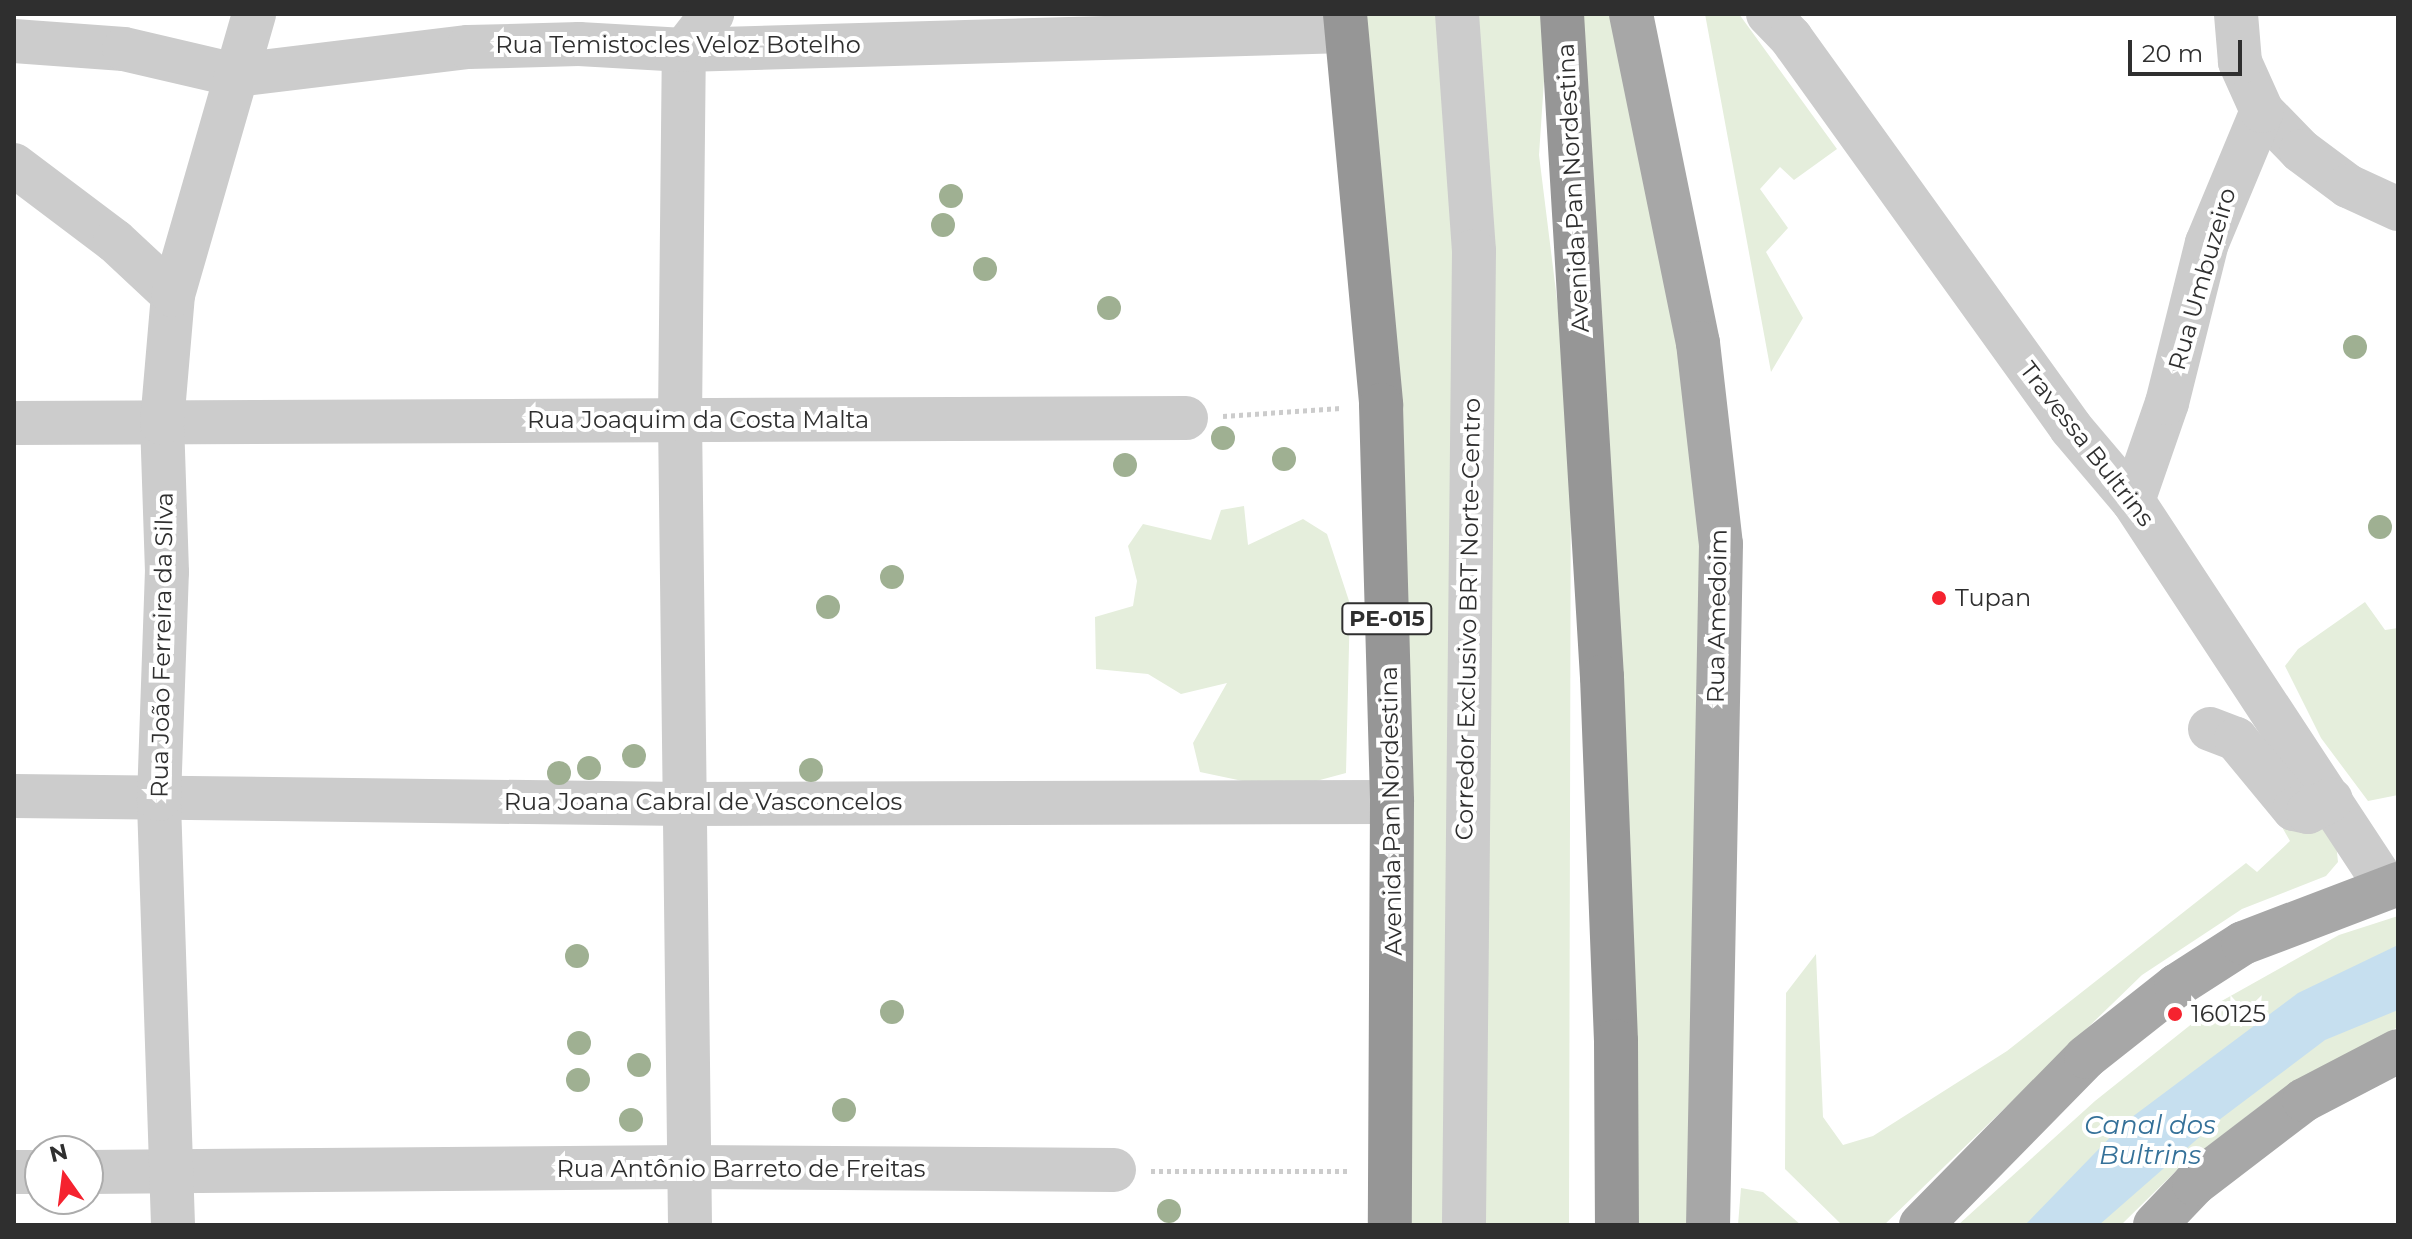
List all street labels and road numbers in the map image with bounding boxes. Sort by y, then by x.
street label: Rua Temistocles Veloz Botelho [495,31,861,59]
street label: Avenida Pan Nordestina [1551,43,1595,333]
street label: Rua Umbuzeiro [2162,185,2242,373]
street label: Travessa Bultrins [2014,356,2160,532]
street label: Corredor Exclusivo BRT Norte-Centro [1450,397,1486,841]
street label: Rua Joaquim da Costa Malta [527,406,869,434]
street label: Rua João Ferreira da Silva [145,492,179,798]
street label: Rua Amedoim [1701,529,1733,703]
road number: PE-015 [1341,601,1433,637]
street label: Avenida Pan Nordestina [1374,666,1408,956]
street label: Rua Joana Cabral de Vasconcelos [504,788,902,816]
street label: Rua Antônio Barreto de Freitas [556,1155,926,1183]

